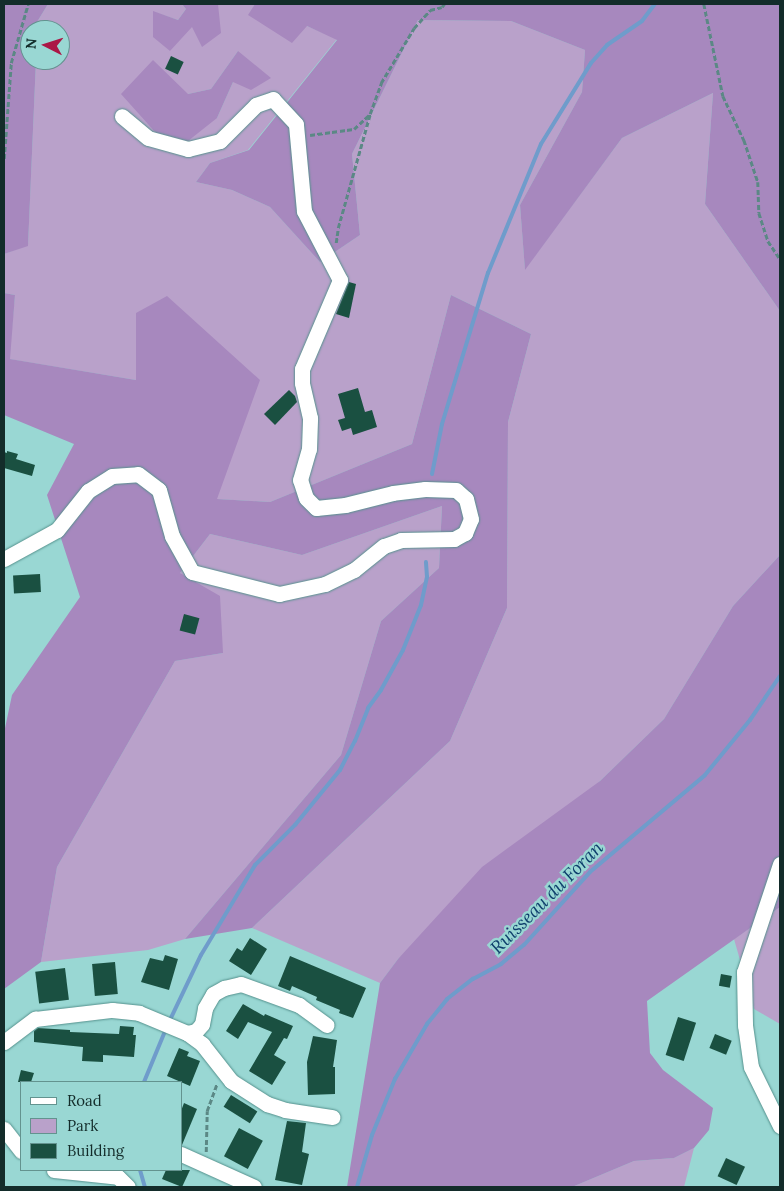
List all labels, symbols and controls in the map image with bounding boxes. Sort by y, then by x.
north arrow [20,20,70,70]
text: N [22,38,40,50]
water label: Ruisseau du Foran [486,837,608,959]
legend [20,1081,182,1171]
text: Road [67,1091,102,1110]
text: Park [67,1116,98,1135]
text: Building [67,1141,124,1160]

